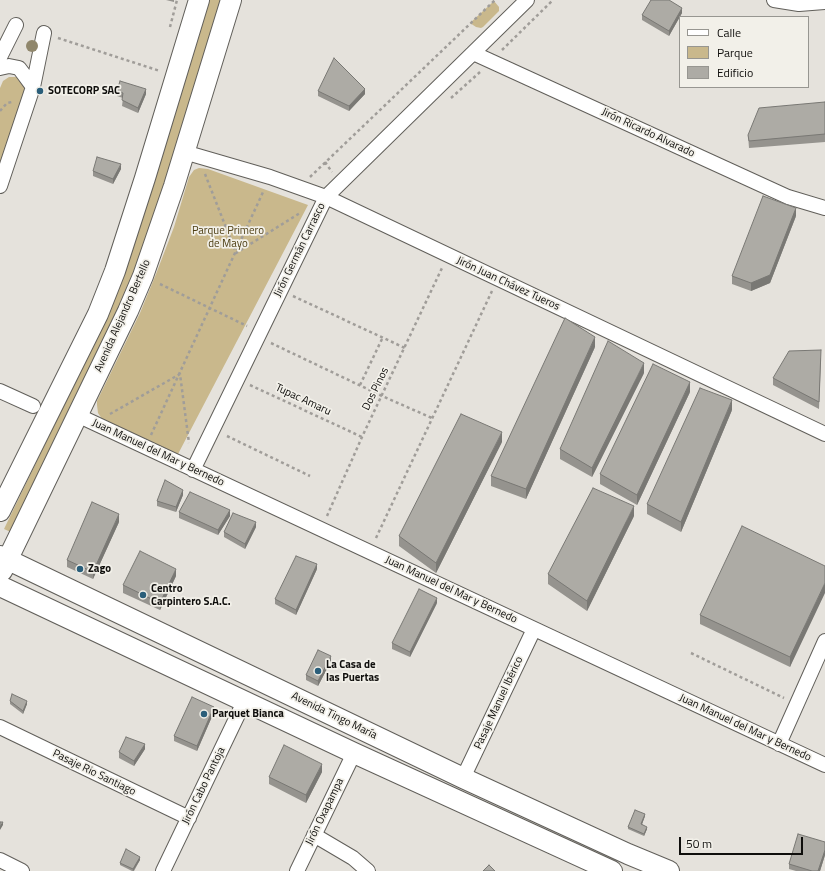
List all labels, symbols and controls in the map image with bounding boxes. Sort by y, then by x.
legend [679,16,809,88]
text: Calle [717,23,741,42]
text: Parque [717,43,753,62]
text: Edificio [717,63,753,82]
place label: SOTECORP SAC [48,84,120,98]
marker: SOTECORP SAC [35,86,45,96]
street label: Jirón Ricardo Alvarado [599,106,697,160]
street label: Jirón Germán Carrasco [272,201,328,299]
park label: Parque Primero de Mayo [192,224,264,250]
street label: Jirón Juan Chávez Tueros [454,254,562,314]
street label: Avenida Alejandro Bertello [92,258,154,374]
street label: Dos Pinos [360,365,392,413]
street label: Tupac Amaru [273,381,333,419]
street label: Juan Manuel del Mar y Bernedo [90,417,226,489]
street label: Juan Manuel del Mar y Bernedo [383,554,519,626]
place label: Zago [88,562,111,576]
marker: Zago [75,564,85,574]
place label: Centro Carpintero S.A.C. [151,582,231,608]
marker: Centro Carpintero S.A.C. [138,590,148,600]
street label: Pasaje Manuel Ibérico [472,655,526,751]
place label: La Casa de las Puertas [326,658,379,684]
marker: La Casa de las Puertas [313,666,323,676]
street label: Avenida Tingo María [289,690,379,742]
street label: Juan Manuel del Mar y Bernedo [677,692,813,764]
place label: Parquet Bianca [212,707,284,721]
marker: Parquet Bianca [199,709,209,719]
street label: Jirón Cabo Pantoja [180,745,228,827]
street label: Pasaje Rio Santiago [50,747,138,799]
street label: Jirón Oxapampa [303,776,347,848]
scale bar [681,829,805,855]
text: 50 m [686,834,712,853]

